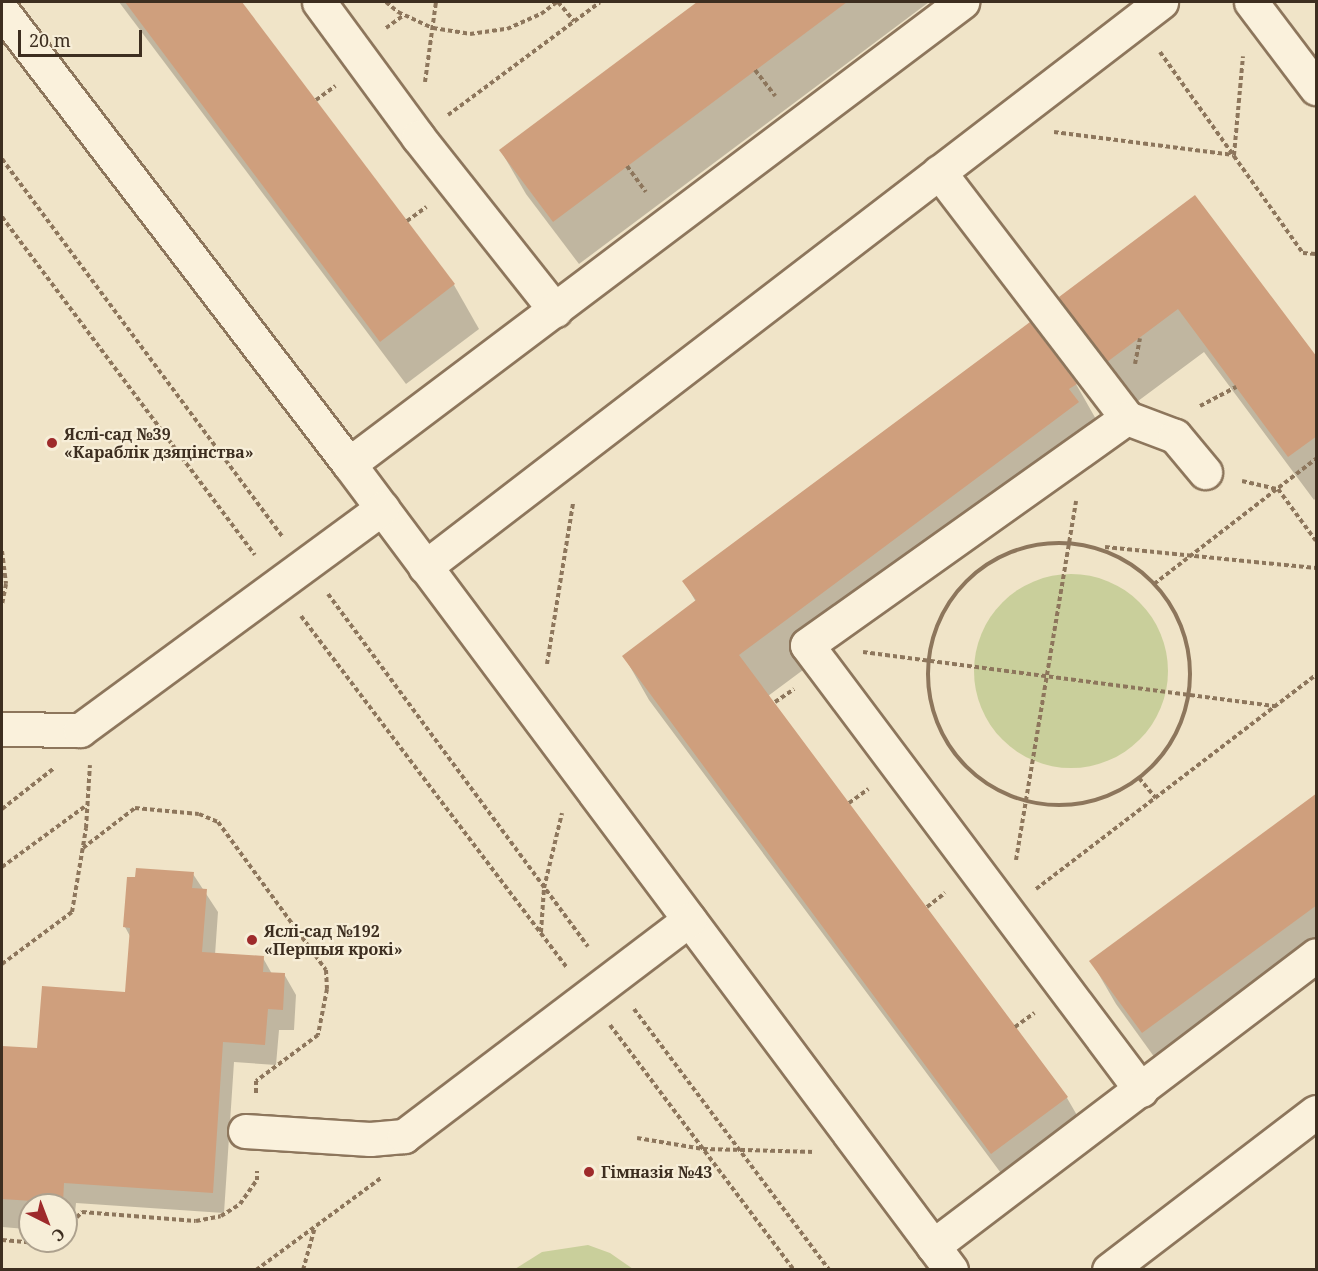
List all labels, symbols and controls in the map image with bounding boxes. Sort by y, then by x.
scale bar [21,18,146,56]
text: 20 m [29,28,71,52]
place label: Яслі-сад №39 «Караблік дзяцінства» [64,424,254,462]
marker: Яслі-сад №39 «Караблік дзяцінства» [45,436,59,450]
place label: Яслі-сад №192 «Першыя крокі» [264,921,403,959]
marker: Яслі-сад №192 «Першыя крокі» [245,933,259,947]
place label: Гімназія №43 [601,1162,712,1182]
marker: Гімназія №43 [582,1165,596,1179]
north arrow [18,1193,78,1253]
text: С [47,1223,70,1247]

